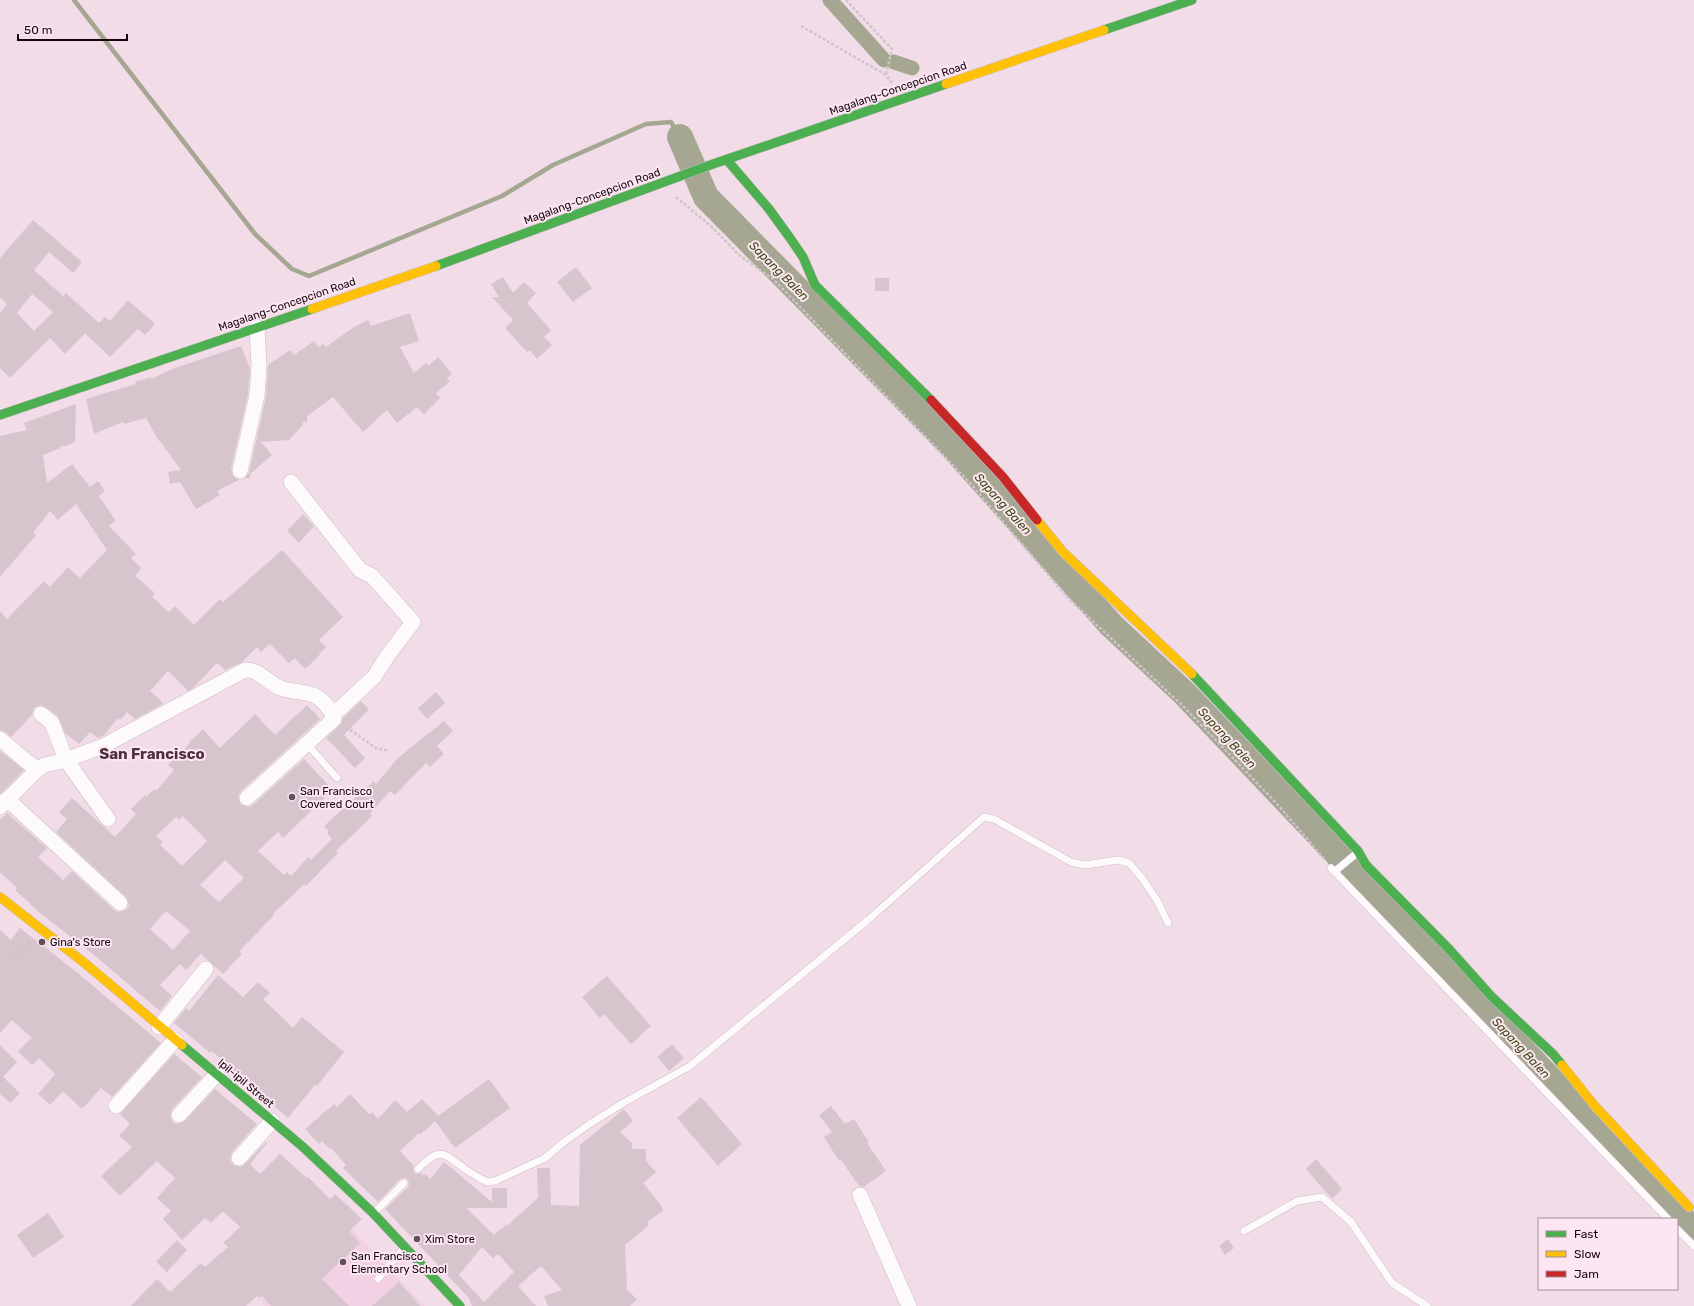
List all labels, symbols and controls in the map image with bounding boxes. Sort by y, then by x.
scale bar [18,16,127,42]
text: 50 m [24,23,52,37]
street label: Magalang-Concepcion Road [828,59,969,118]
street label: Magalang-Concepcion Road [522,166,662,227]
water label: Sapang Balen [746,238,812,304]
street label: Magalang-Concepcion Road [217,275,358,334]
water label: Sapang Balen [972,470,1034,538]
water label: Sapang Balen [1195,705,1259,771]
district label: San Francisco [99,745,205,763]
place label: San Francisco Covered Court [300,785,374,811]
marker: San Francisco Covered Court [287,792,297,802]
place label: Gina's Store [50,936,111,949]
marker: Gina's Store [37,937,47,947]
water label: Sapang Balen [1489,1015,1553,1081]
street label: Ipil-ipil Street [215,1056,277,1111]
legend [1538,1218,1678,1290]
text: Fast [1574,1227,1598,1241]
place label: Xim Store [425,1233,475,1246]
marker: Xim Store [412,1234,422,1244]
text: Slow [1574,1247,1601,1261]
place label: San Francisco Elementary School [351,1250,447,1276]
marker: San Francisco Elementary School [338,1257,348,1267]
text: Jam [1574,1267,1599,1281]

